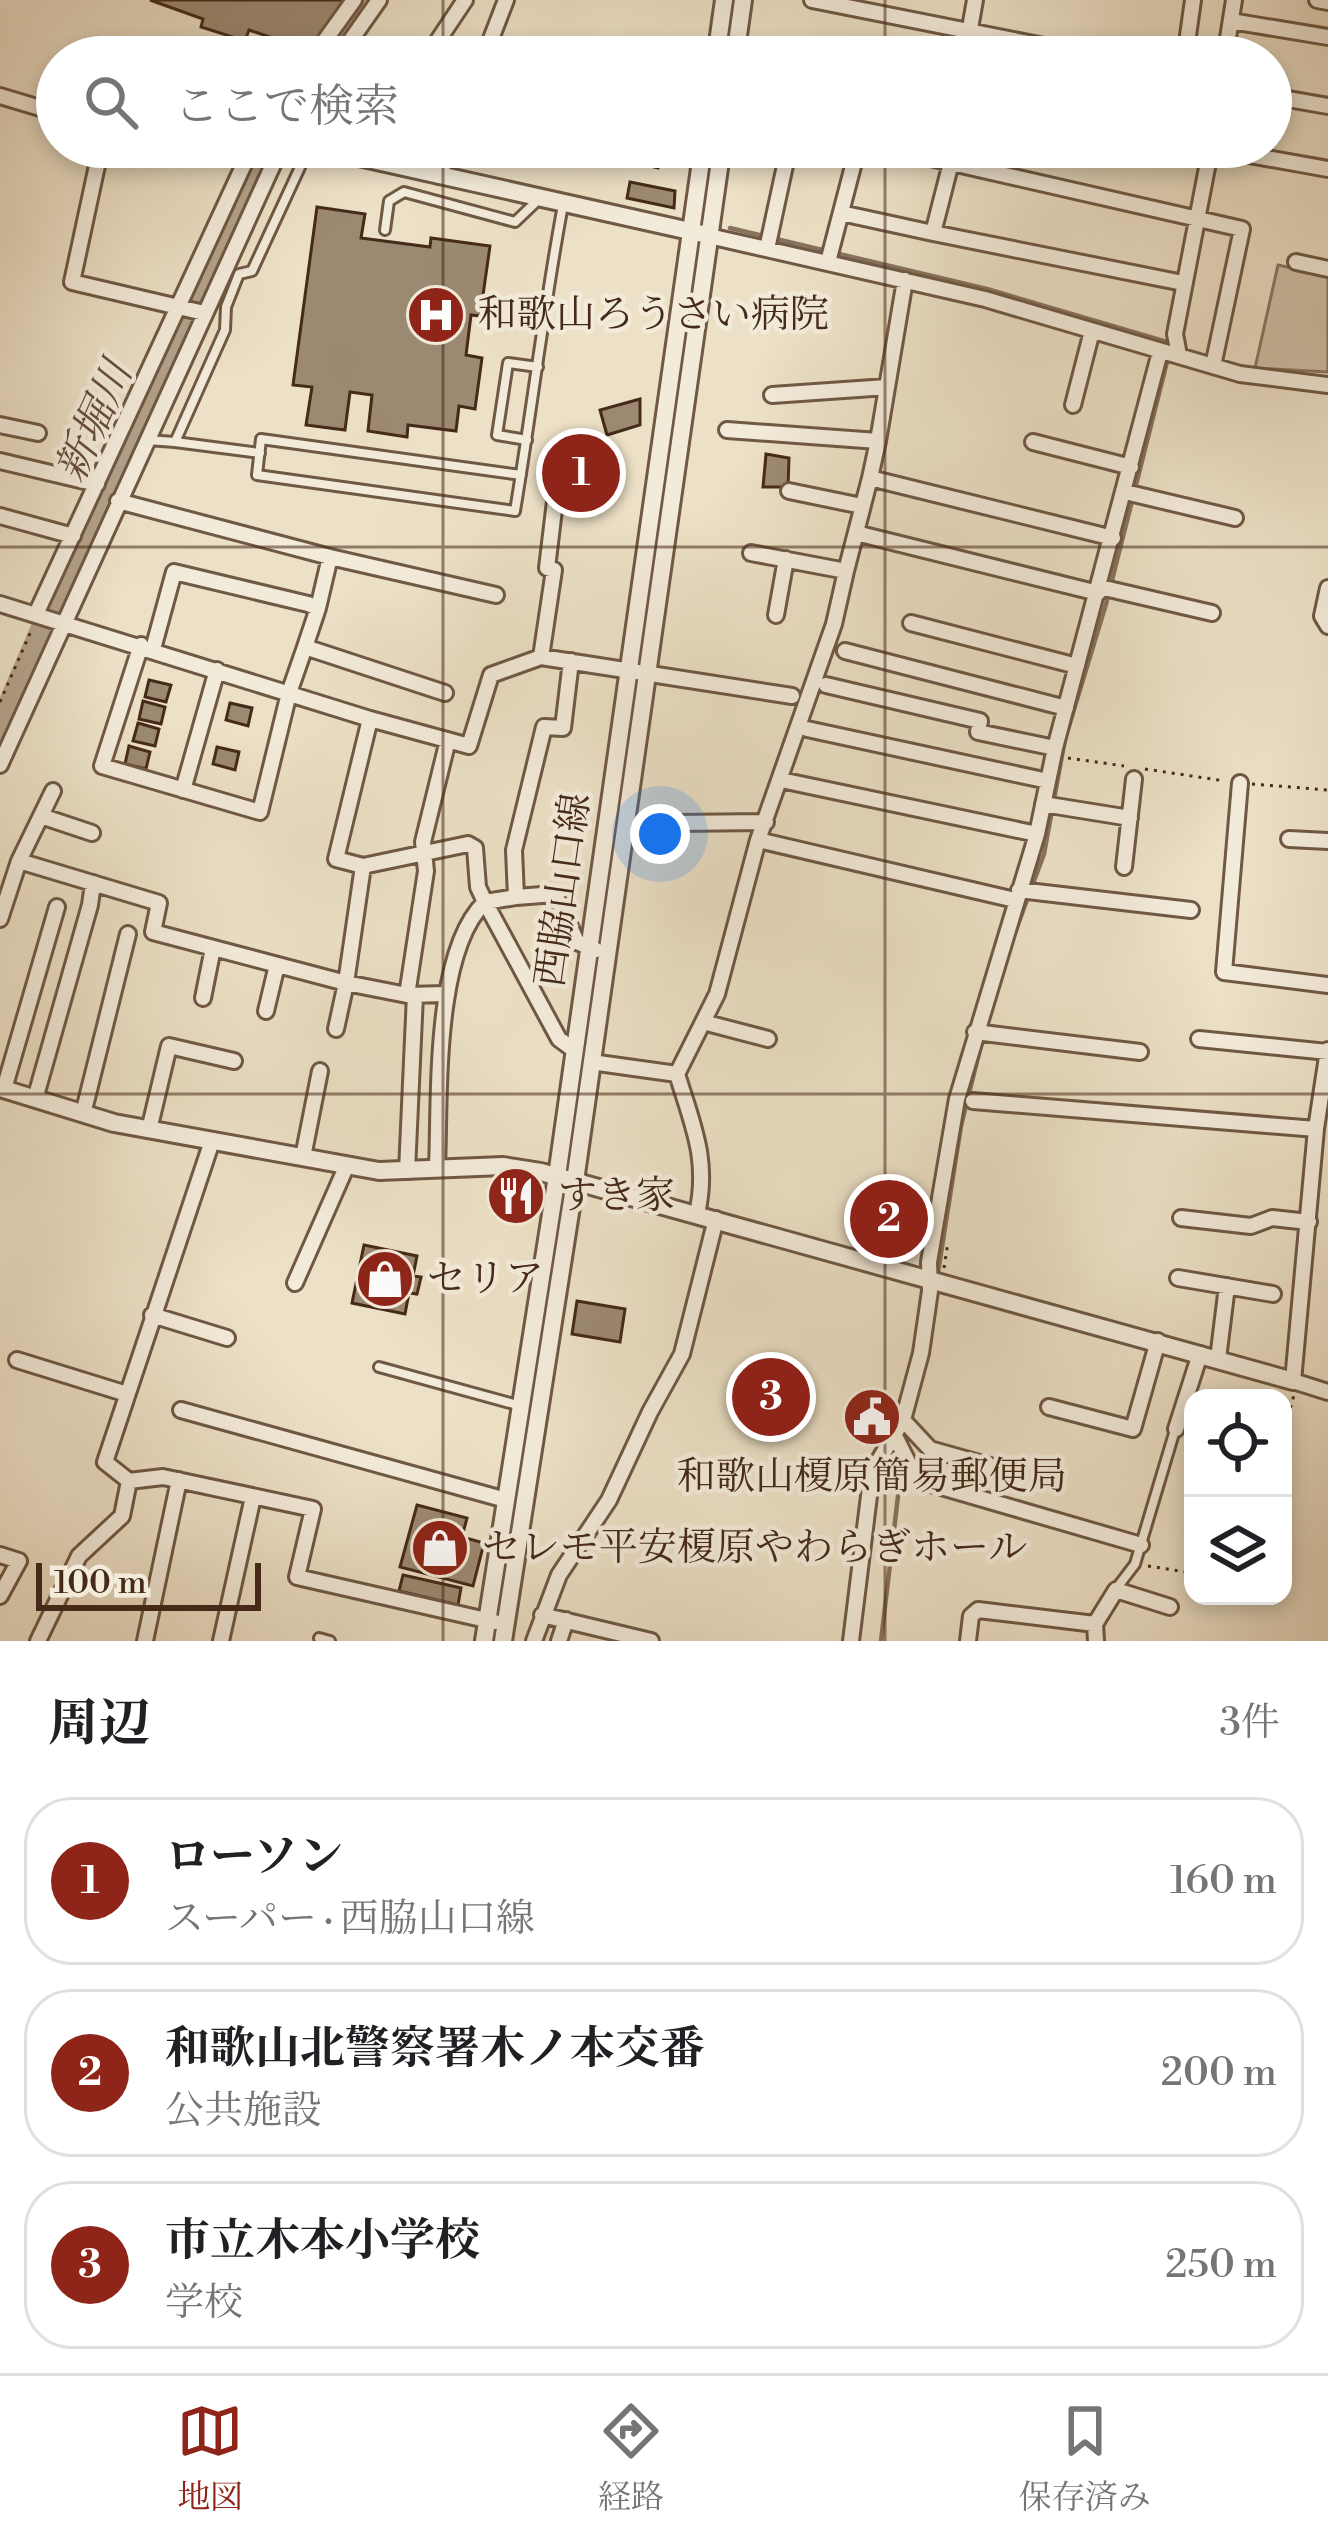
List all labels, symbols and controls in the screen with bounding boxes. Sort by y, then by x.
search box [36,36,1292,168]
icon: search [78,69,144,135]
text: ここで検索 [174,79,399,136]
hospital icon: 和歌山ろうさい病院 [405,284,467,346]
place label: 和歌山ろうさい病院 [478,291,829,340]
water label: 新堀川 [45,350,146,490]
pin: 1 [542,428,620,518]
street label: 西脇山口線 [526,790,602,990]
your location [630,804,690,864]
restaurant icon: すき家 [485,1165,547,1227]
place label: すき家 [558,1172,675,1221]
pin: 2 [850,1174,928,1264]
shop icon: セリア [354,1248,416,1310]
place label: セリア [427,1255,544,1304]
pin: 3 [732,1352,810,1442]
public building icon: 和歌山榎原簡易郵便局 [841,1386,903,1448]
map controls [1184,1389,1292,1605]
button: locate [1184,1389,1292,1497]
place label: 和歌山榎原簡易郵便局 [677,1453,1067,1502]
button: layers [1184,1497,1292,1605]
shop icon: セレモ平安榎原やわらぎホール [409,1517,471,1579]
place label: セレモ平安榎原やわらぎホール [482,1524,1027,1573]
scale bar [36,1557,261,1610]
text: 100 m [54,1563,147,1604]
text: 周辺 [48,1693,150,1757]
text: 3件 [1219,1699,1280,1748]
text: ローソン [165,1829,343,1886]
text: 1 [81,1857,99,1906]
text: 160 m [1170,1857,1277,1906]
text: スーパー · 西脇山口線 [165,1895,535,1944]
text: 和歌山北警察署木ノ本交番 [165,2021,705,2078]
text: 2 [78,2049,102,2098]
text: 200 m [1161,2049,1277,2098]
text: 公共施設 [165,2087,321,2136]
text: 市立木本小学校 [165,2213,480,2270]
text: 3 [78,2241,102,2290]
text: 250 m [1165,2241,1277,2290]
text: 学校 [165,2279,243,2328]
tab: 地図 [177,2398,243,2519]
tab: 経路 [598,2398,664,2519]
tab: 保存済み [1019,2398,1151,2519]

